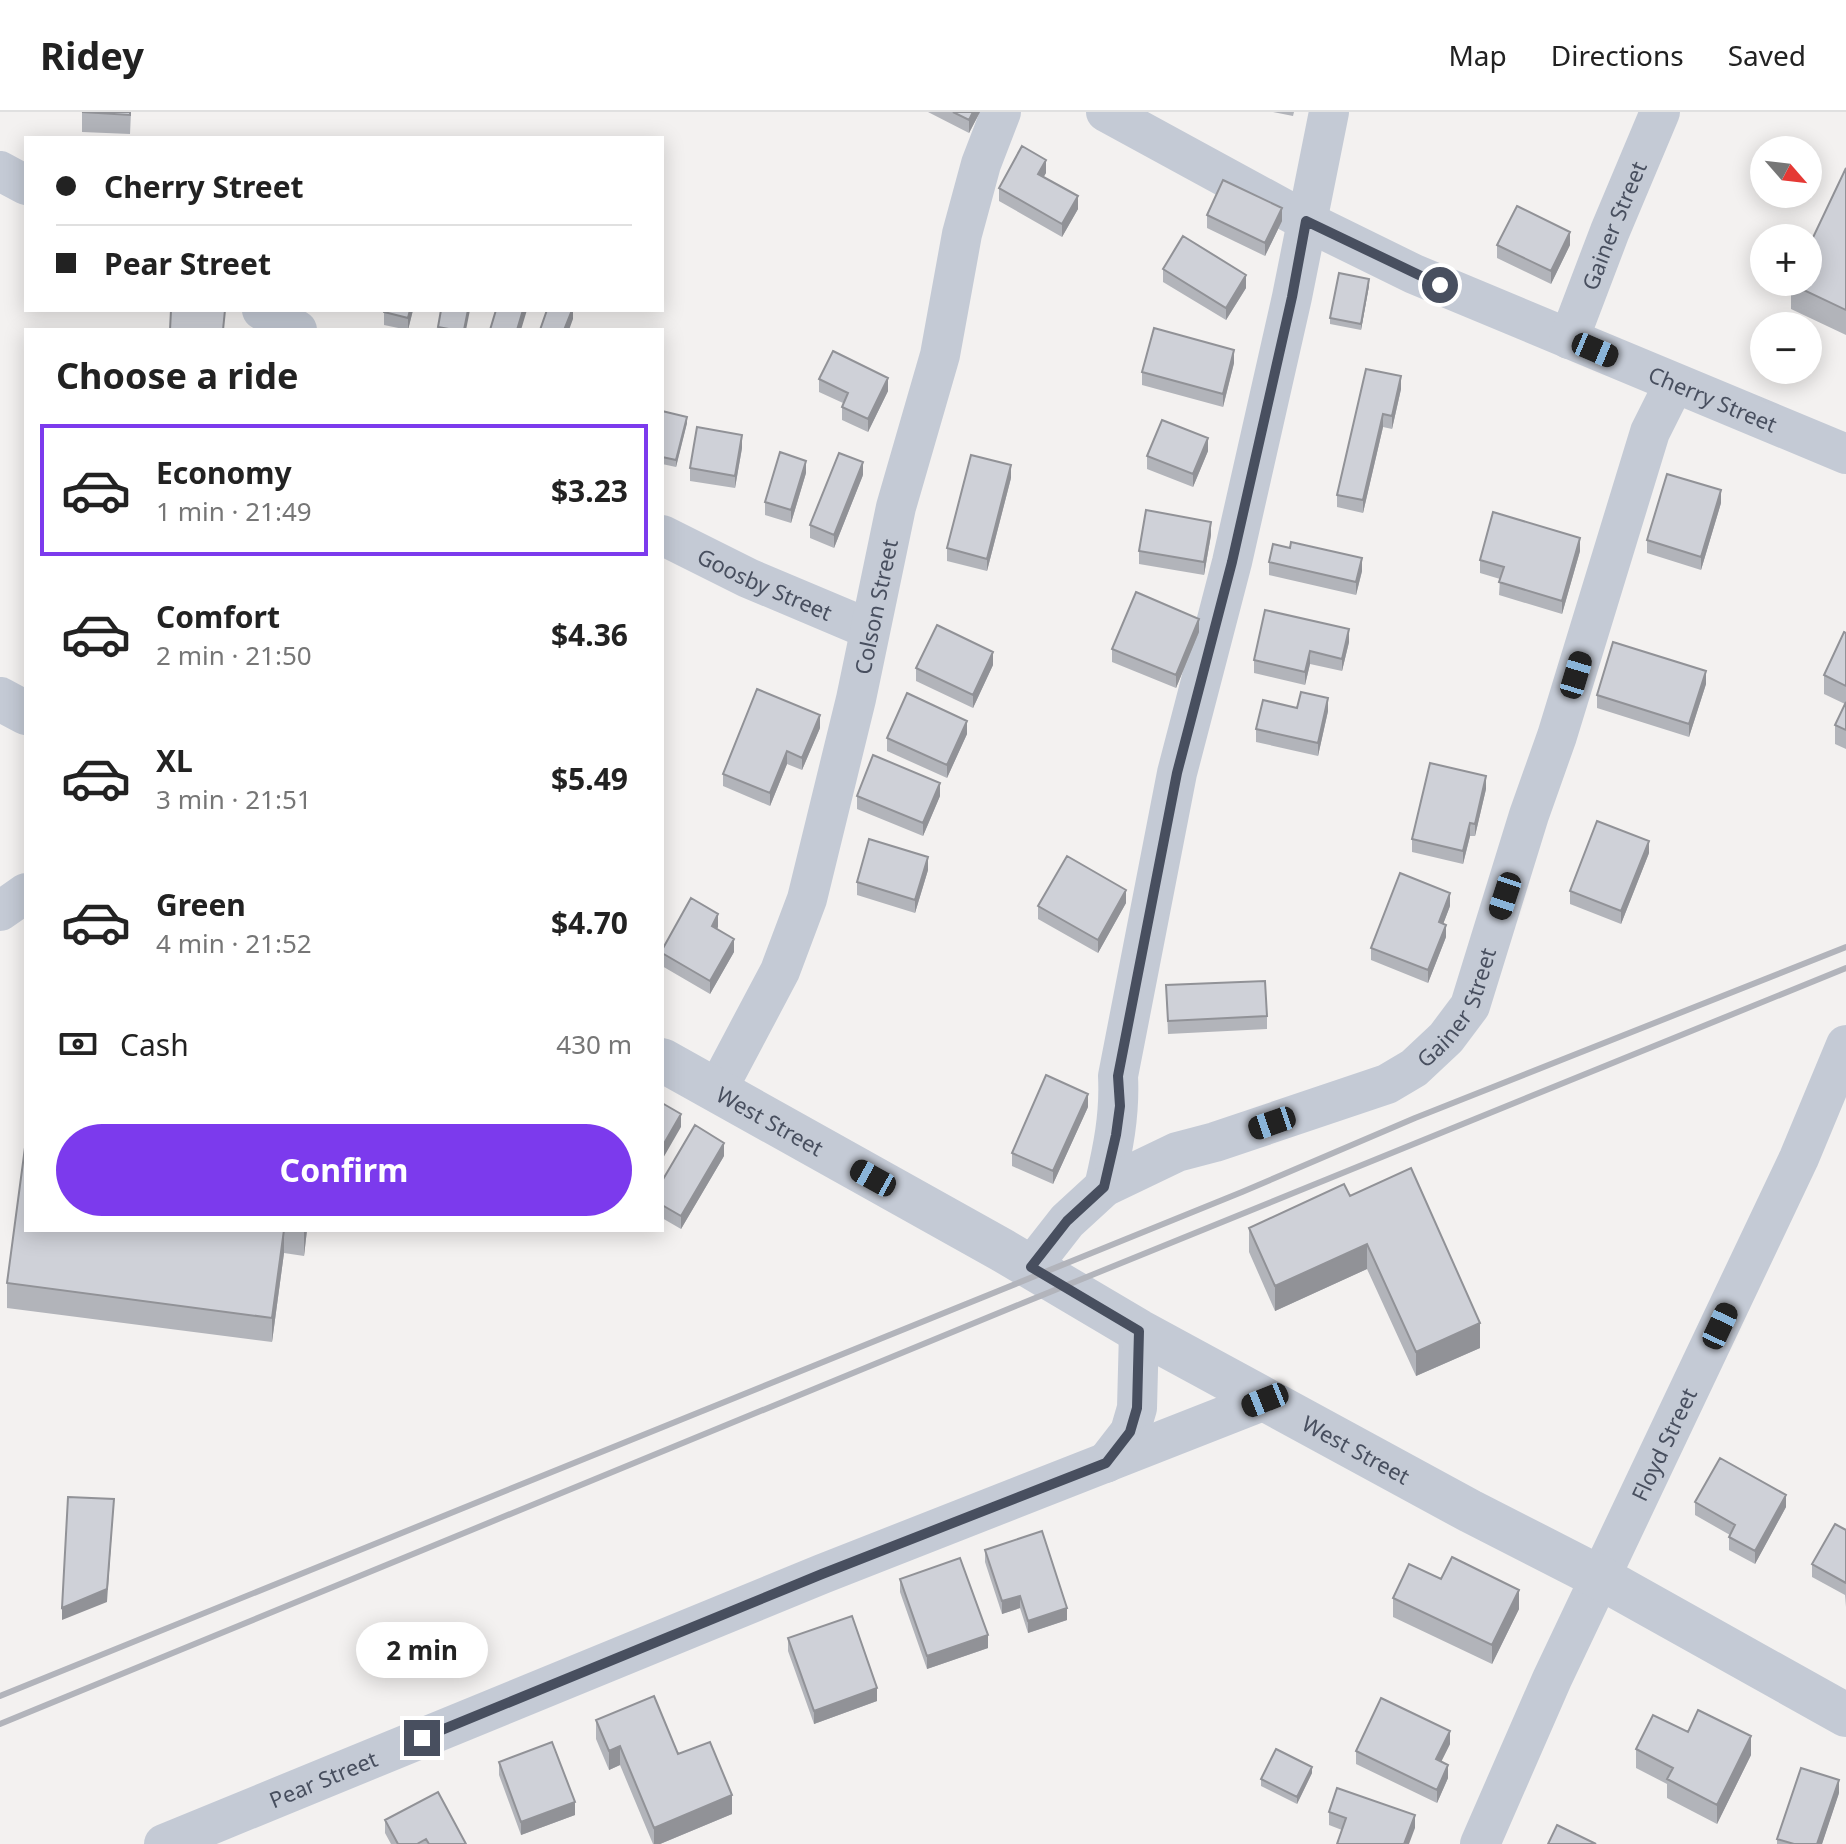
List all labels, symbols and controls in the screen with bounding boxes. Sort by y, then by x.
text: Ridey [40,29,144,81]
text: Map [1448,36,1507,74]
text: Directions [1551,36,1684,74]
text: Saved [1728,36,1806,74]
north arrow [1750,136,1822,208]
map controls [1750,136,1822,384]
street label: Gainer Street [1574,156,1653,294]
text: Cherry Street [104,166,304,207]
button: + [1750,224,1822,296]
text: Pear Street [104,243,271,284]
route start [1422,267,1458,303]
button: − [1750,312,1822,384]
car [1568,330,1622,370]
text: Choose a ride [56,351,298,400]
street label: Cherry Street [1644,358,1782,439]
text: Economy [156,452,292,493]
icon: car [60,454,132,526]
text: $3.23 [551,470,628,511]
text: 1 min · 21:49 [156,493,312,529]
street label: Colson Street [847,536,904,677]
street label: Goosby Street [693,540,837,627]
text: Comfort [156,596,280,637]
icon: car [60,598,132,670]
text: $4.36 [551,614,628,655]
text: 2 min · 21:50 [156,637,312,673]
car [1558,649,1594,701]
text: XL [156,740,193,781]
icon: car [60,742,132,814]
text: $5.49 [551,758,628,799]
text: 3 min · 21:51 [156,781,312,817]
car [1486,869,1524,923]
text: Green [156,884,246,925]
icon: car [60,886,132,958]
text: $4.70 [551,902,628,943]
text: 4 min · 21:52 [156,925,312,961]
street label: Gainer Street [1410,944,1502,1073]
icon: cash [56,1022,100,1066]
text: Cash [120,1024,189,1065]
text: 430 m [556,1026,632,1062]
street label: West Street [711,1079,829,1162]
car [1245,1104,1299,1142]
button: Confirm [56,1124,632,1216]
car [846,1156,900,1200]
car [1699,1299,1741,1353]
car [1238,1380,1292,1420]
street label: Floyd Street [1624,1383,1703,1506]
street label: West Street [1297,1408,1415,1491]
callout: 2 min [356,1622,488,1678]
text: 2 min [386,1632,458,1668]
route end [404,1720,440,1756]
street label: Pear Street [265,1743,382,1814]

